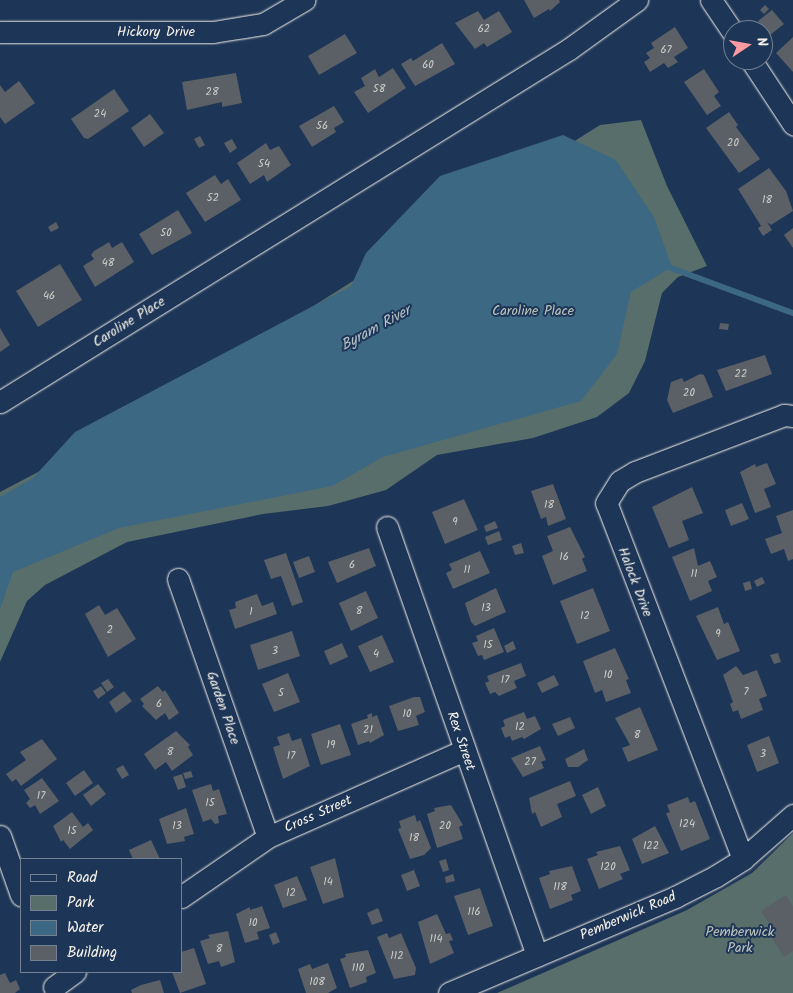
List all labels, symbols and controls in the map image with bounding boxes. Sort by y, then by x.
north arrow [723,20,773,70]
house number: 62 [478,22,490,36]
street label: Hickory Drive [117,24,195,40]
text: N [750,35,773,49]
house number: 67 [660,43,672,57]
house number: 60 [422,58,434,72]
house number: 58 [373,82,385,96]
house number: 28 [205,85,219,99]
house number: 24 [94,107,106,121]
house number: 56 [316,119,328,133]
house number: 20 [727,136,739,150]
house number: 54 [258,157,270,171]
house number: 52 [207,191,219,205]
house number: 18 [762,193,772,207]
house number: 50 [160,226,172,240]
house number: 48 [102,256,114,270]
house number: 46 [43,289,55,303]
street label: Caroline Place [90,293,168,351]
water label: Byram River [338,302,414,356]
park label: Caroline Place [492,303,574,319]
house number: 22 [735,367,747,381]
house number: 20 [683,386,695,400]
house number: 18 [544,498,554,512]
house number: 9 [452,515,458,529]
street label: Halock Drive [614,545,656,619]
house number: 16 [559,550,569,564]
house number: 6 [349,558,355,572]
house number: 11 [464,563,470,577]
house number: 11 [691,567,697,581]
house number: 13 [481,601,491,615]
house number: 8 [356,604,362,618]
house number: 1 [249,605,253,619]
house number: 12 [580,609,590,623]
house number: 2 [107,623,113,637]
house number: 9 [715,627,721,641]
house number: 15 [483,638,493,652]
house number: 3 [272,644,278,658]
house number: 4 [373,647,379,661]
house number: 10 [604,668,612,682]
street label: Garden Place [203,669,243,747]
house number: 17 [501,673,509,687]
house number: 7 [743,685,749,699]
house number: 5 [278,686,284,700]
house number: 6 [156,697,162,711]
house number: 10 [403,707,411,721]
street label: Rex Street [443,709,479,773]
house number: 12 [515,720,525,734]
house number: 21 [363,723,373,737]
house number: 8 [634,728,640,742]
house number: 19 [327,738,335,752]
house number: 8 [167,745,173,759]
house number: 3 [760,747,766,761]
house number: 17 [287,749,295,763]
house number: 27 [524,755,536,769]
house number: 17 [37,789,45,803]
street label: Cross Street [282,792,354,836]
house number: 15 [205,796,215,810]
house number: 124 [679,817,695,831]
house number: 13 [172,819,182,833]
house number: 20 [439,819,451,833]
house number: 15 [67,824,77,838]
house number: 18 [409,831,419,845]
house number: 122 [643,839,659,853]
legend [20,858,182,973]
house number: 120 [600,860,616,874]
text: Road [67,866,97,890]
house number: 14 [323,875,333,889]
house number: 118 [553,880,567,894]
house number: 12 [286,886,296,900]
street label: Pemberwick Road [578,888,678,944]
text: Park [67,891,94,915]
house number: 116 [467,905,481,919]
text: Water [67,916,103,940]
house number: 10 [249,916,257,930]
park label: Pemberwick Park [706,924,774,956]
house number: 114 [430,932,442,946]
text: Building [67,941,117,965]
house number: 8 [216,942,222,956]
house number: 112 [390,949,404,963]
house number: 110 [352,961,364,975]
house number: 108 [309,975,325,989]

